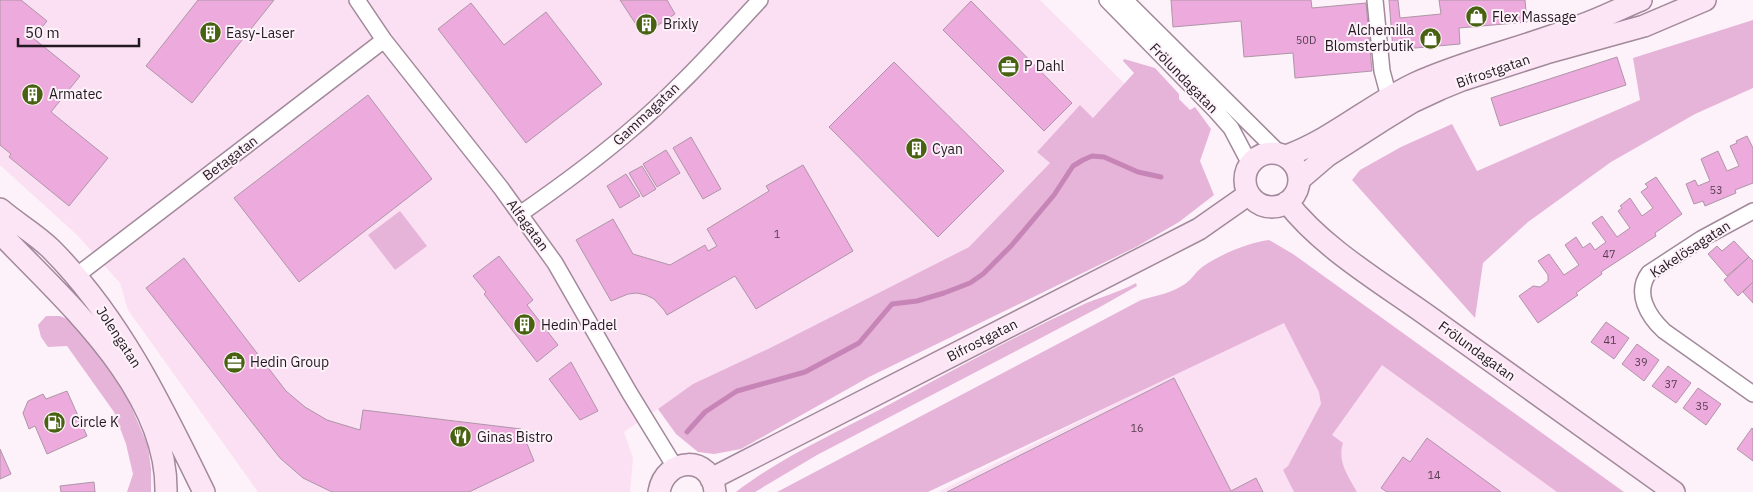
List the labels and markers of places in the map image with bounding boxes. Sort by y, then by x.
shop icon: Flex Massage [1464,5,1488,29]
place label: Flex Massage [1492,8,1577,26]
building icon: Brixly [635,12,659,36]
place label: Brixly [663,15,699,33]
building icon: Easy-Laser [198,21,222,45]
place label: Alchemilla Blomsterbutik [1325,21,1415,55]
place label: Easy-Laser [226,24,295,42]
shop icon: Alchemilla Blomsterbutik [1418,26,1442,50]
office icon: P Dahl [996,54,1020,78]
place label: P Dahl [1024,57,1065,75]
building icon: Armatec [21,82,45,106]
place label: Armatec [49,85,102,103]
building icon: Cyan [904,137,928,161]
place label: Cyan [932,140,963,158]
building icon: Hedin Padel [513,313,537,337]
place label: Hedin Padel [541,316,617,334]
office icon: Hedin Group [222,350,246,374]
place label: Hedin Group [250,353,329,371]
fuel station icon: Circle K [43,410,67,434]
place label: Circle K [71,413,119,431]
restaurant icon: Ginas Bistro [449,425,473,449]
place label: Ginas Bistro [477,428,553,446]

